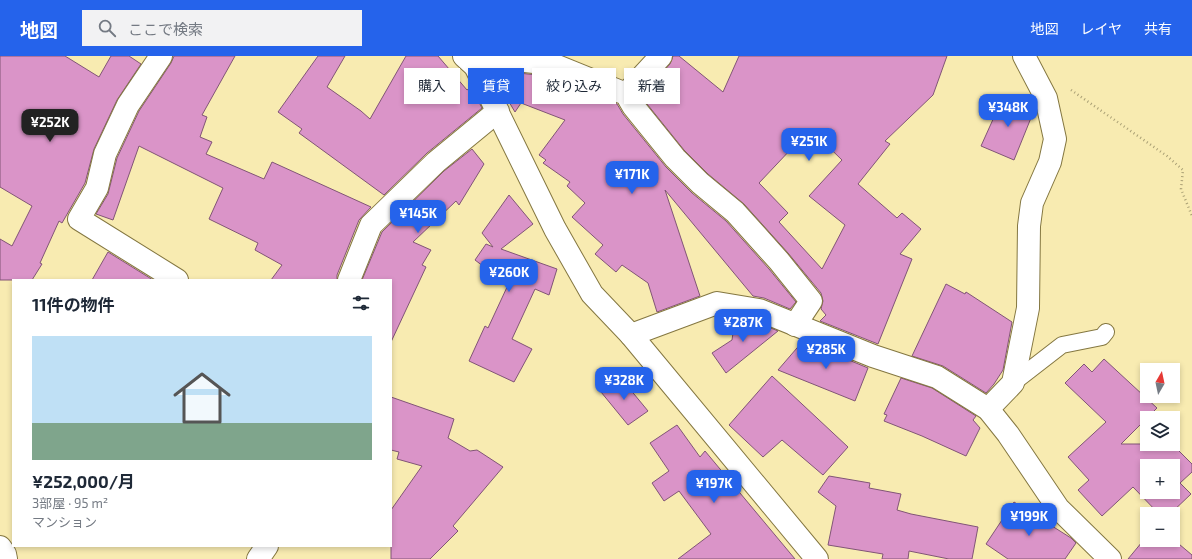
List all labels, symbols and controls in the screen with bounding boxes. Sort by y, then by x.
search box [82,10,362,46]
icon: search [96,17,118,39]
text: 地図 [20,18,58,41]
text: ここで検索 [128,20,203,38]
text: 地図 [1030,20,1058,37]
text: レイヤ [1080,20,1122,37]
text: 共有 [1144,20,1172,37]
chip: 購入 [404,68,460,104]
chip: 賃貸 [468,68,524,104]
chip: 絞り込み [532,68,616,104]
chip: 新着 [624,68,680,104]
pin: ¥348K [980,94,1036,128]
text: ¥348K [988,99,1028,115]
pin: ¥252K [22,109,78,143]
text: ¥252K [30,114,70,130]
pin: ¥251K [781,128,837,162]
text: ¥251K [790,133,828,149]
pin: ¥171K [604,161,660,195]
text: ¥171K [615,166,649,182]
pin: ¥145K [390,200,446,234]
text: ¥145K [399,205,437,221]
pin: ¥260K [481,259,537,293]
text: ¥260K [489,264,529,280]
icon: filters [350,292,372,314]
text: 11件の物件 [32,294,115,314]
pin: ¥287K [715,309,771,343]
text: ¥287K [723,314,763,330]
pin: ¥285K [798,336,854,370]
text: ¥285K [806,341,846,357]
icon: home [166,362,238,434]
north arrow [1140,363,1180,403]
map controls [1140,363,1180,547]
pin: ¥328K [596,367,652,401]
text: ¥328K [604,372,644,388]
button: layers [1140,411,1180,451]
button: + [1140,459,1180,499]
pin: ¥197K [686,470,742,504]
text: ¥252,000/月 [32,471,135,491]
text: ¥197K [695,475,733,491]
text: 3部屋 · 95 m² [32,495,108,511]
pin: ¥199K [1001,503,1057,537]
button: − [1140,507,1180,547]
text: ¥199K [1010,508,1048,524]
text: マンション [32,514,97,530]

